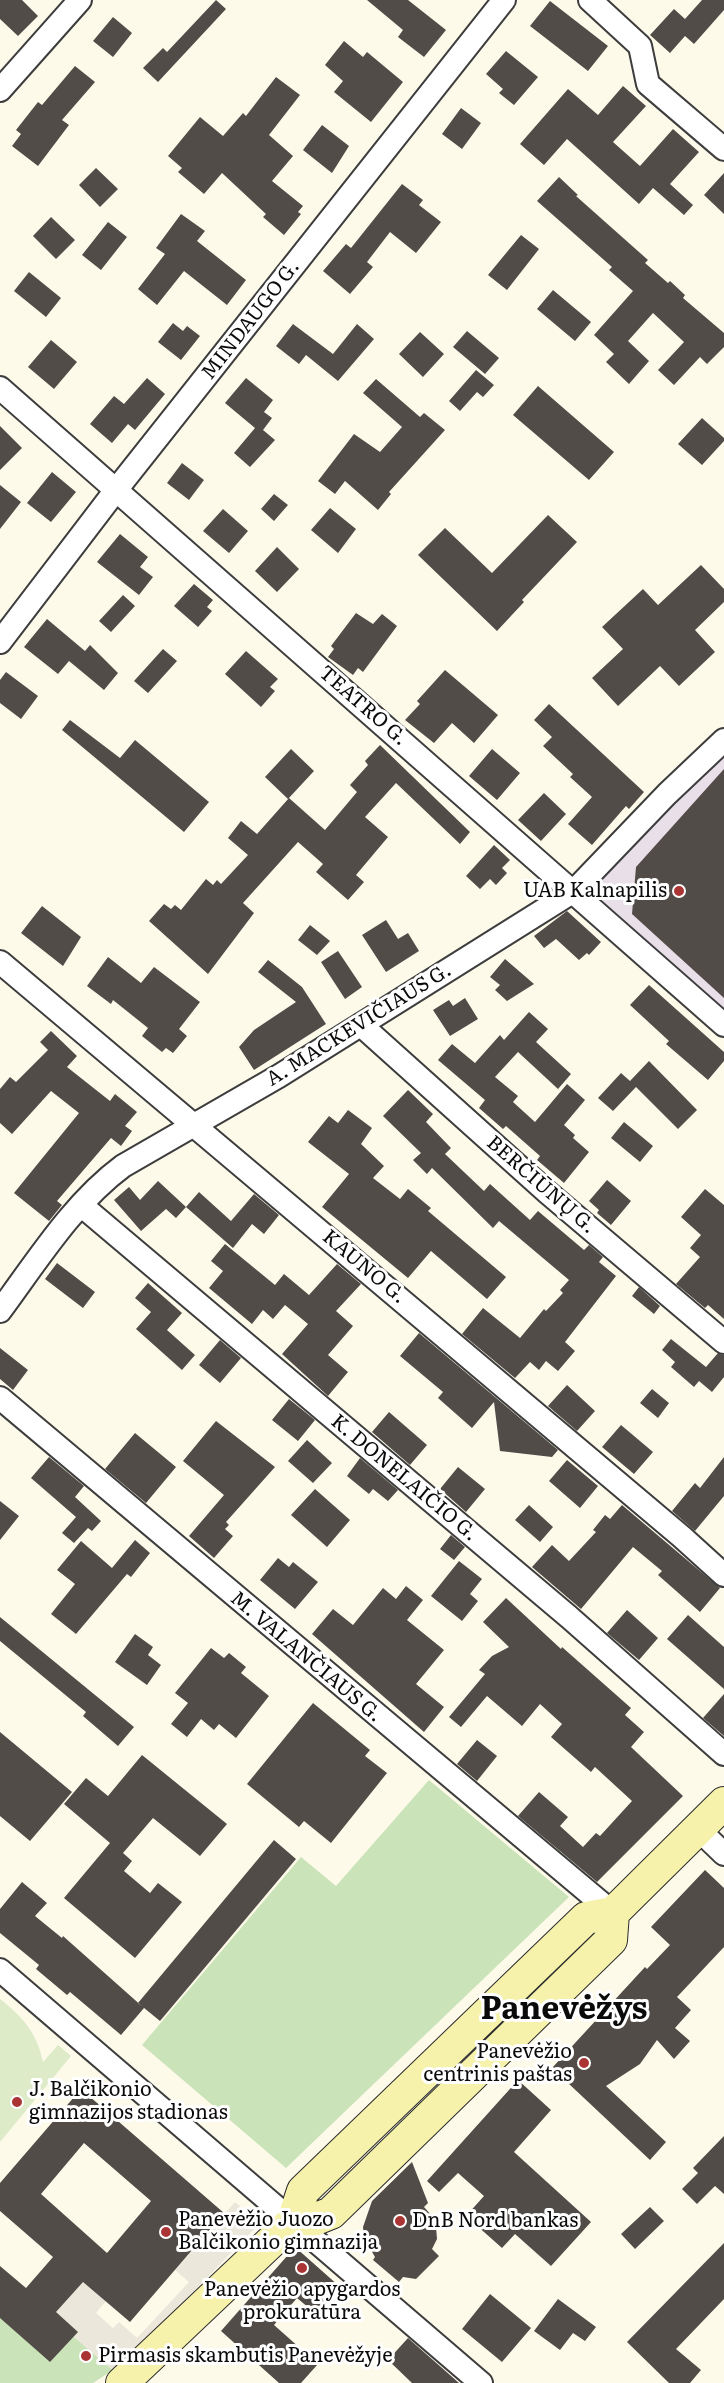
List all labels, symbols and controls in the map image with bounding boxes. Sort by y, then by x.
street label: MINDAUGO G. [197,256,305,384]
street label: TEATRO G. [314,661,412,751]
place label: UAB Kalnapilis [523,879,667,903]
marker: UAB Kalnapilis [672,884,686,898]
street label: A. MACKEVIČIAUS G. [262,958,456,1092]
street label: BERČIŪNŲ G. [482,1131,600,1239]
street label: KAUNO G. [317,1225,411,1309]
street label: K. DONELAIČIO G. [326,1410,482,1546]
street label: M. VALANČIAUS G. [225,1586,387,1728]
district label: Panevėžys [480,1991,648,2029]
place label: Panevėžio centrinis paštas [423,2040,572,2087]
marker: Panevėžio centrinis paštas [577,2056,591,2070]
place label: J. Balčikonio gimnazijos stadionas [29,2078,228,2125]
marker: J. Balčikonio gimnazijos stadionas [10,2095,24,2109]
place label: Panevėžio Juozo Balčikonio gimnazija [178,2208,378,2255]
place label: DnB Nord bankas [412,2209,578,2233]
marker: DnB Nord bankas [393,2214,407,2228]
marker: Panevėžio Juozo Balčikonio gimnazija [159,2225,173,2239]
marker: Panevėžio apygardos prokuratūra [295,2261,309,2275]
place label: Panevėžio apygardos prokuratūra [204,2278,400,2325]
place label: Pirmasis skambutis Panevėžyje [98,2344,393,2368]
marker: Pirmasis skambutis Panevėžyje [79,2349,93,2363]

